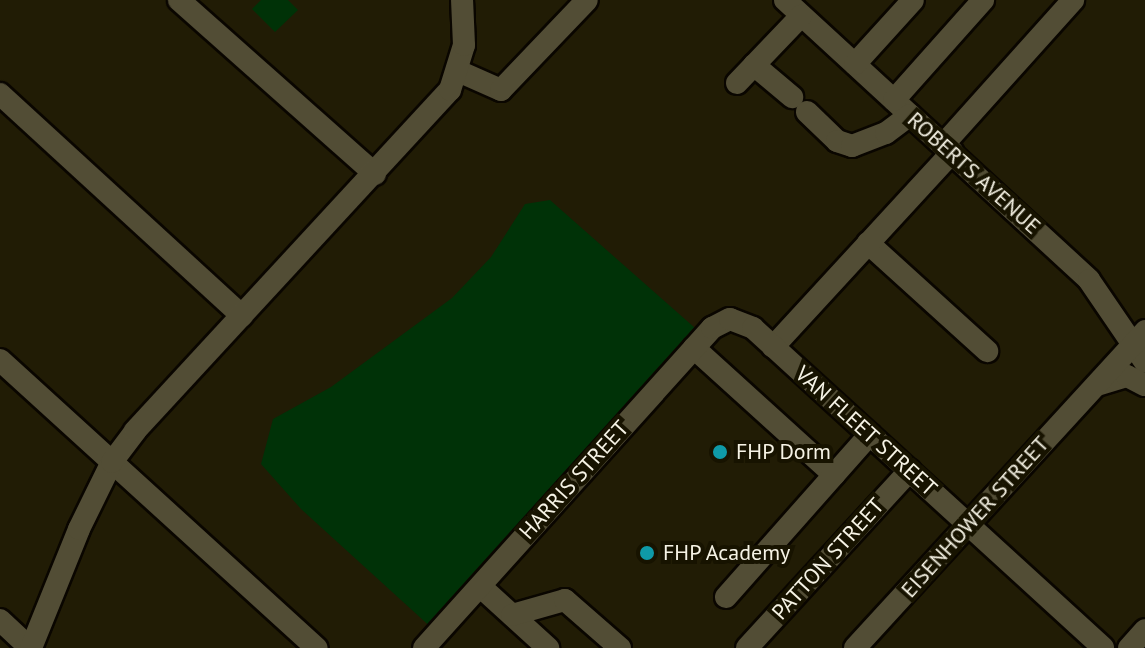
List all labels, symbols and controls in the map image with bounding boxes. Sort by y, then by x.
street label: ROBERTS AVENUE [902,106,1046,240]
street label: VAN FLEET STREET [789,360,943,502]
street label: HARRIS STREET [514,415,634,545]
street label: EISENHOWER STREET [896,431,1054,603]
place label: FHP Dorm [736,439,832,465]
marker: FHP Dorm [711,443,729,461]
street label: PATTON STREET [766,493,890,625]
place label: FHP Academy [663,540,792,566]
marker: FHP Academy [638,544,656,562]

